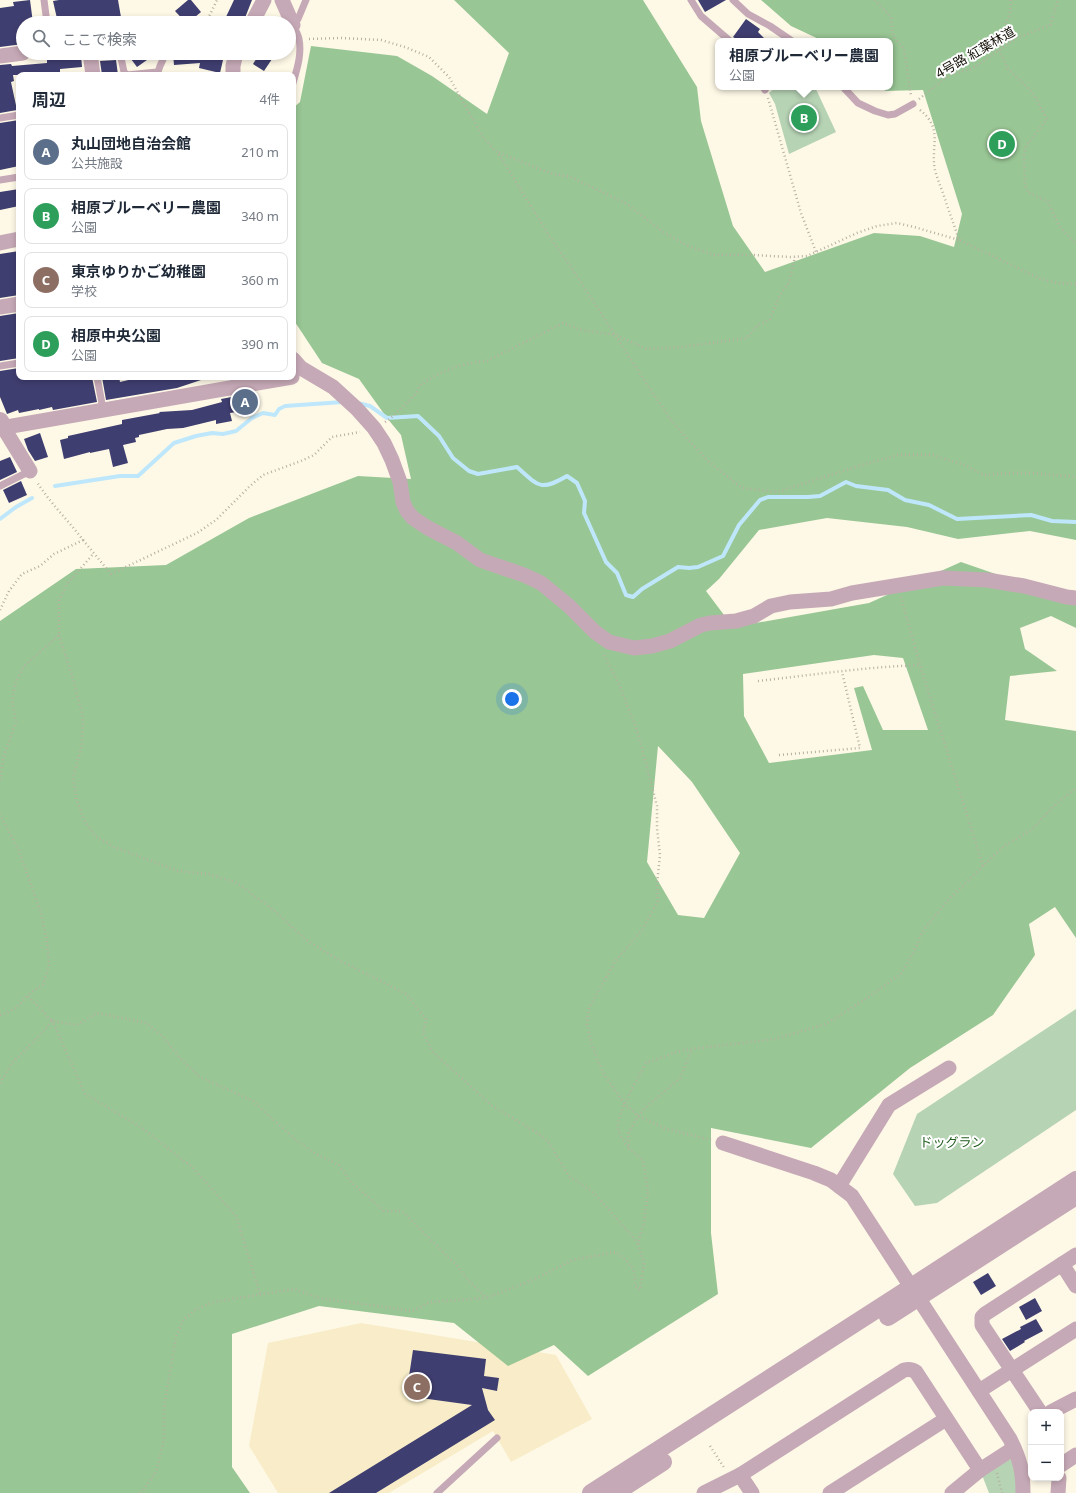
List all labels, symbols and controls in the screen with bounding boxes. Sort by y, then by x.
search box [16,16,296,60]
street label: 4号路 紅葉林道 [932,22,1018,82]
icon: search [30,27,52,49]
text: ここで検索 [62,29,137,49]
popup [715,38,893,90]
text: 相原ブルーベリー農園 [729,45,879,65]
text: 公園 [729,66,755,84]
text: 周辺 [32,88,66,111]
text: 4件 [260,90,280,108]
pin: B [791,103,817,133]
pin: D [989,129,1015,159]
text: 丸山団地自治会館 [71,133,191,153]
text: A [42,143,51,161]
text: 210 m [241,143,279,161]
text: 公共施設 [71,154,123,172]
text: 相原ブルーベリー農園 [71,197,221,217]
text: B [42,207,50,225]
text: 340 m [241,207,279,225]
text: 公園 [71,218,97,236]
text: 東京ゆりかご幼稚園 [71,261,206,281]
text: C [42,271,50,289]
text: 360 m [241,271,279,289]
text: 学校 [71,282,97,300]
text: 相原中央公園 [71,325,161,345]
text: D [41,335,51,353]
text: 390 m [241,335,279,353]
text: 公園 [71,346,97,364]
pin: A [232,387,258,417]
your location [502,689,522,709]
park label: ドッグラン [919,1133,985,1151]
pin: C [404,1372,430,1402]
map controls [1028,1409,1064,1481]
button: + [1028,1409,1064,1445]
button: − [1028,1445,1064,1481]

